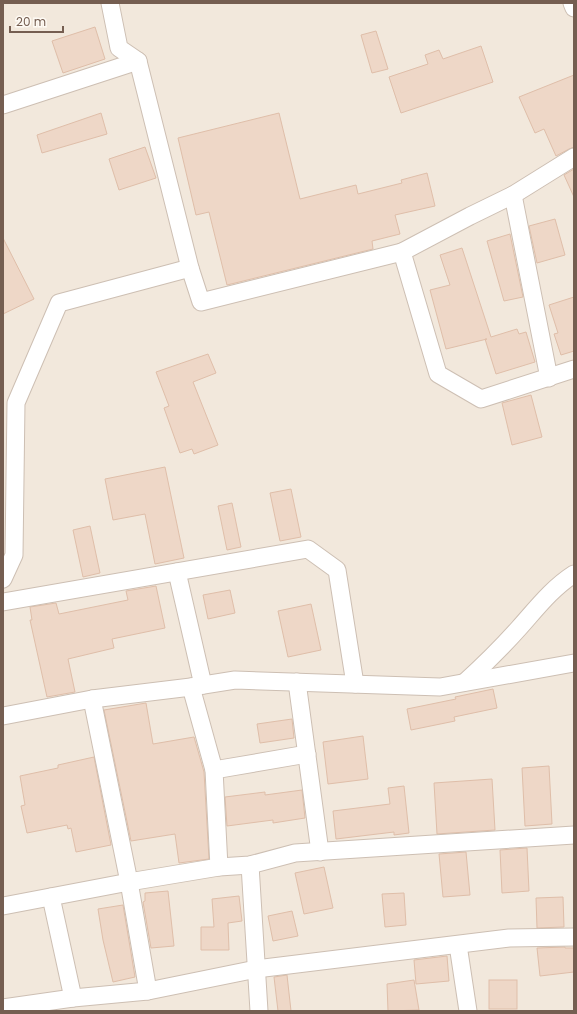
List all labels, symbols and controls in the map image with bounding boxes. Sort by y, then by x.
scale bar [10,8,63,34]
text: 20 m [16,13,46,30]

